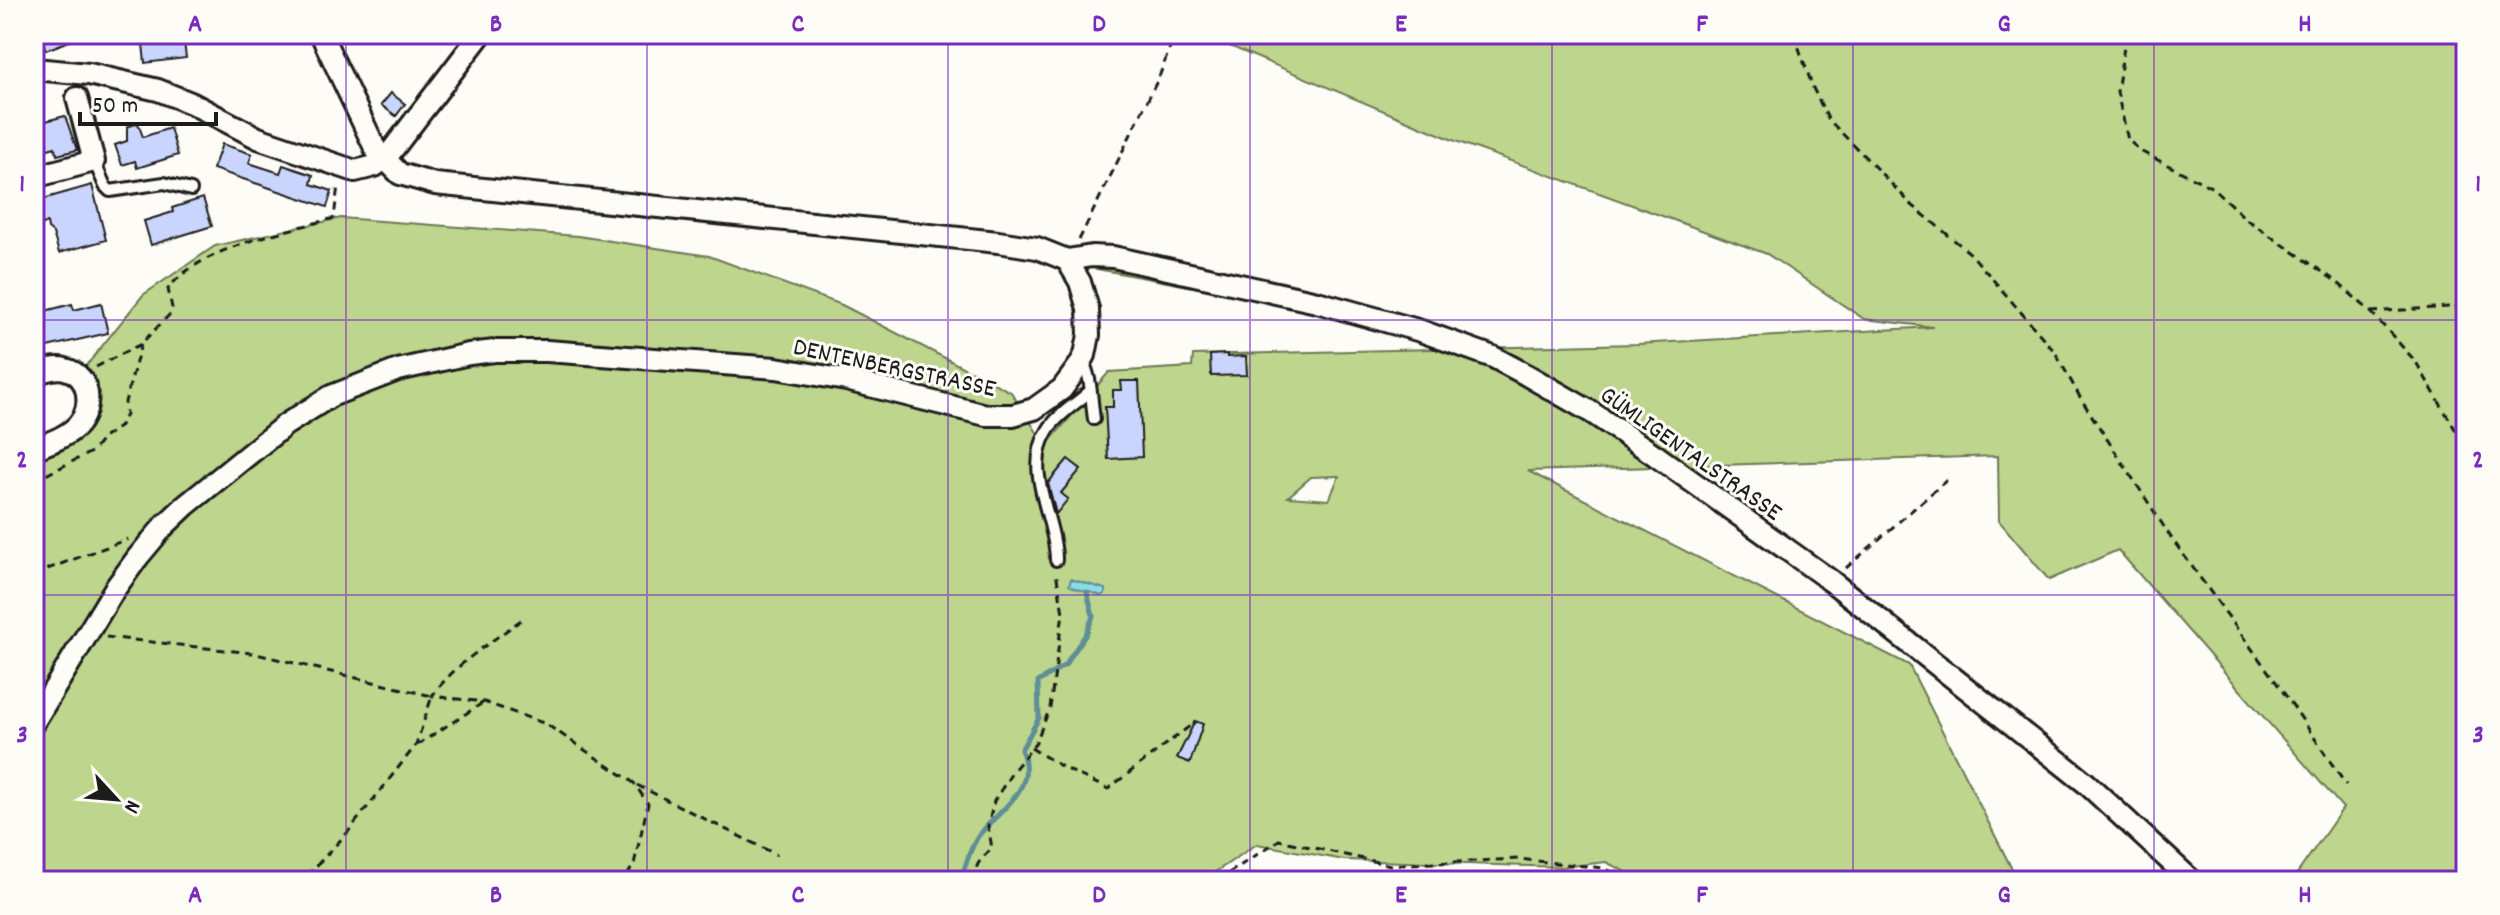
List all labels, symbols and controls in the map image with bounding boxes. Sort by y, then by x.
text: A [188,7,202,44]
text: B [490,7,502,44]
text: C [792,7,805,44]
text: D [1092,7,1106,44]
text: E [1395,7,1407,44]
text: F [1696,7,1708,44]
text: G [1997,7,2011,44]
text: H [2298,7,2312,44]
scale bar [80,76,216,126]
text: 50 m [92,90,138,124]
text: 1 [19,167,25,204]
text: 1 [2475,167,2481,204]
street label: DENTENBERGSTRASSE [789,330,999,409]
street label: GÜMLIGENTALSTRASSE [1591,378,1789,532]
text: 2 [16,443,28,480]
text: 2 [2472,443,2484,480]
text: 3 [16,718,28,755]
text: 3 [2472,718,2484,755]
north arrow [76,759,156,839]
text: N [114,795,147,818]
text: A [188,878,202,915]
text: B [490,878,502,915]
text: C [792,878,805,915]
text: D [1092,878,1106,915]
text: E [1395,878,1407,915]
text: F [1696,878,1708,915]
text: G [1997,878,2011,915]
text: H [2298,878,2312,915]

